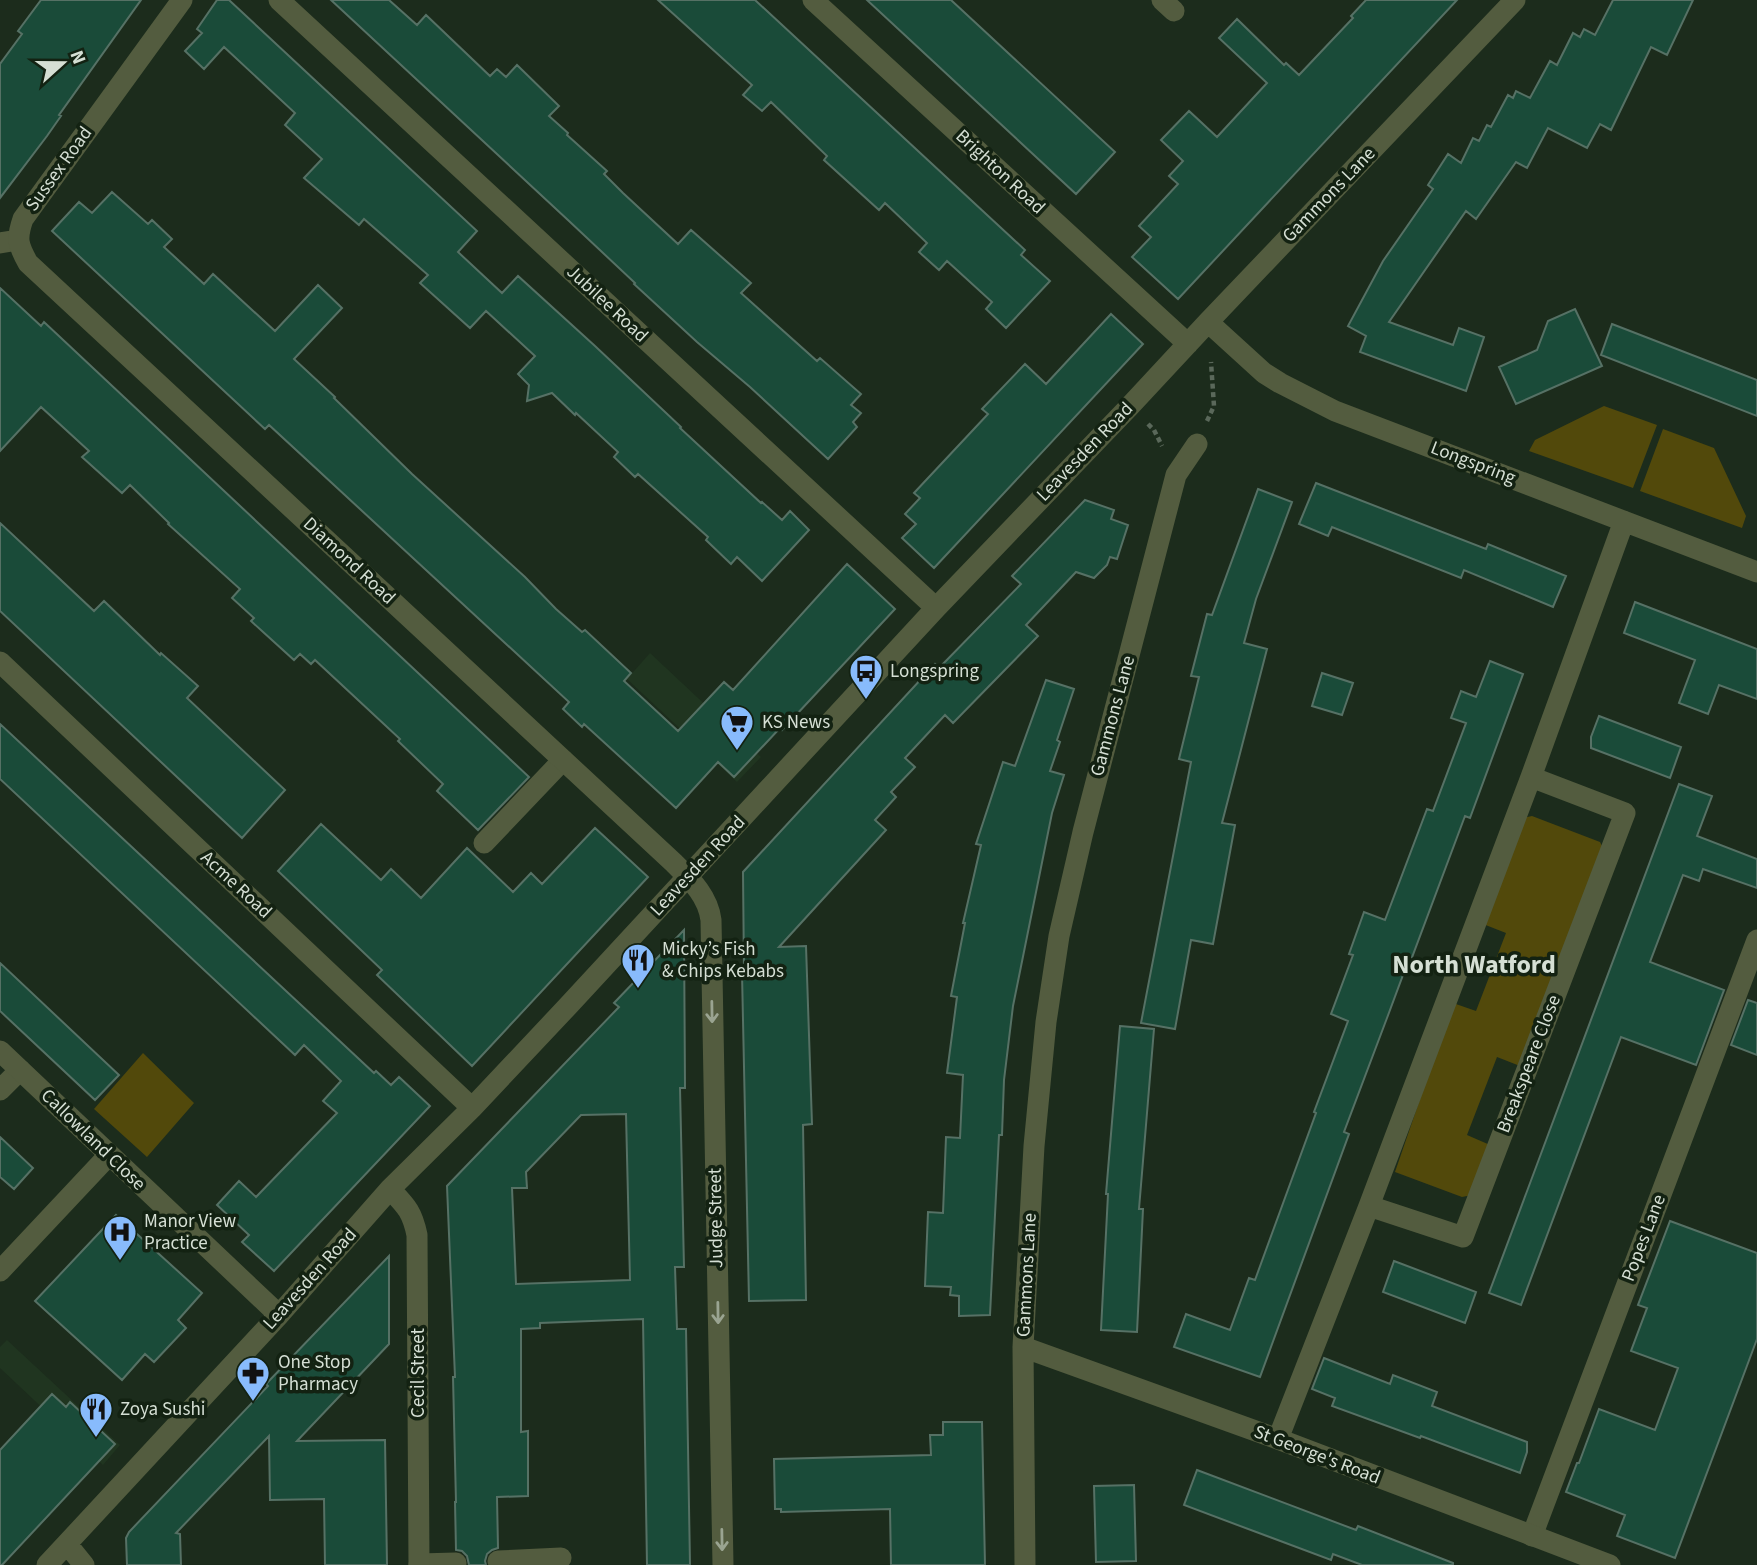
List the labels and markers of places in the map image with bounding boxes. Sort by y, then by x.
bus stop icon: Longspring [847,652,885,701]
place label: Longspring [890,658,979,685]
supermarket icon: KS News [718,703,756,752]
place label: KS News [762,709,830,736]
place label: Micky’s Fish & Chips Kebabs [662,936,784,985]
restaurant icon: Micky’s Fish & Chips Kebabs [619,941,657,990]
place label: Manor View Practice [144,1208,236,1257]
hospital icon: Manor View Practice [101,1213,139,1262]
place label: One Stop Pharmacy [278,1349,358,1398]
pharmacy icon: One Stop Pharmacy [234,1354,272,1403]
restaurant icon: Zoya Sushi [77,1390,115,1439]
place label: Zoya Sushi [120,1396,205,1423]

